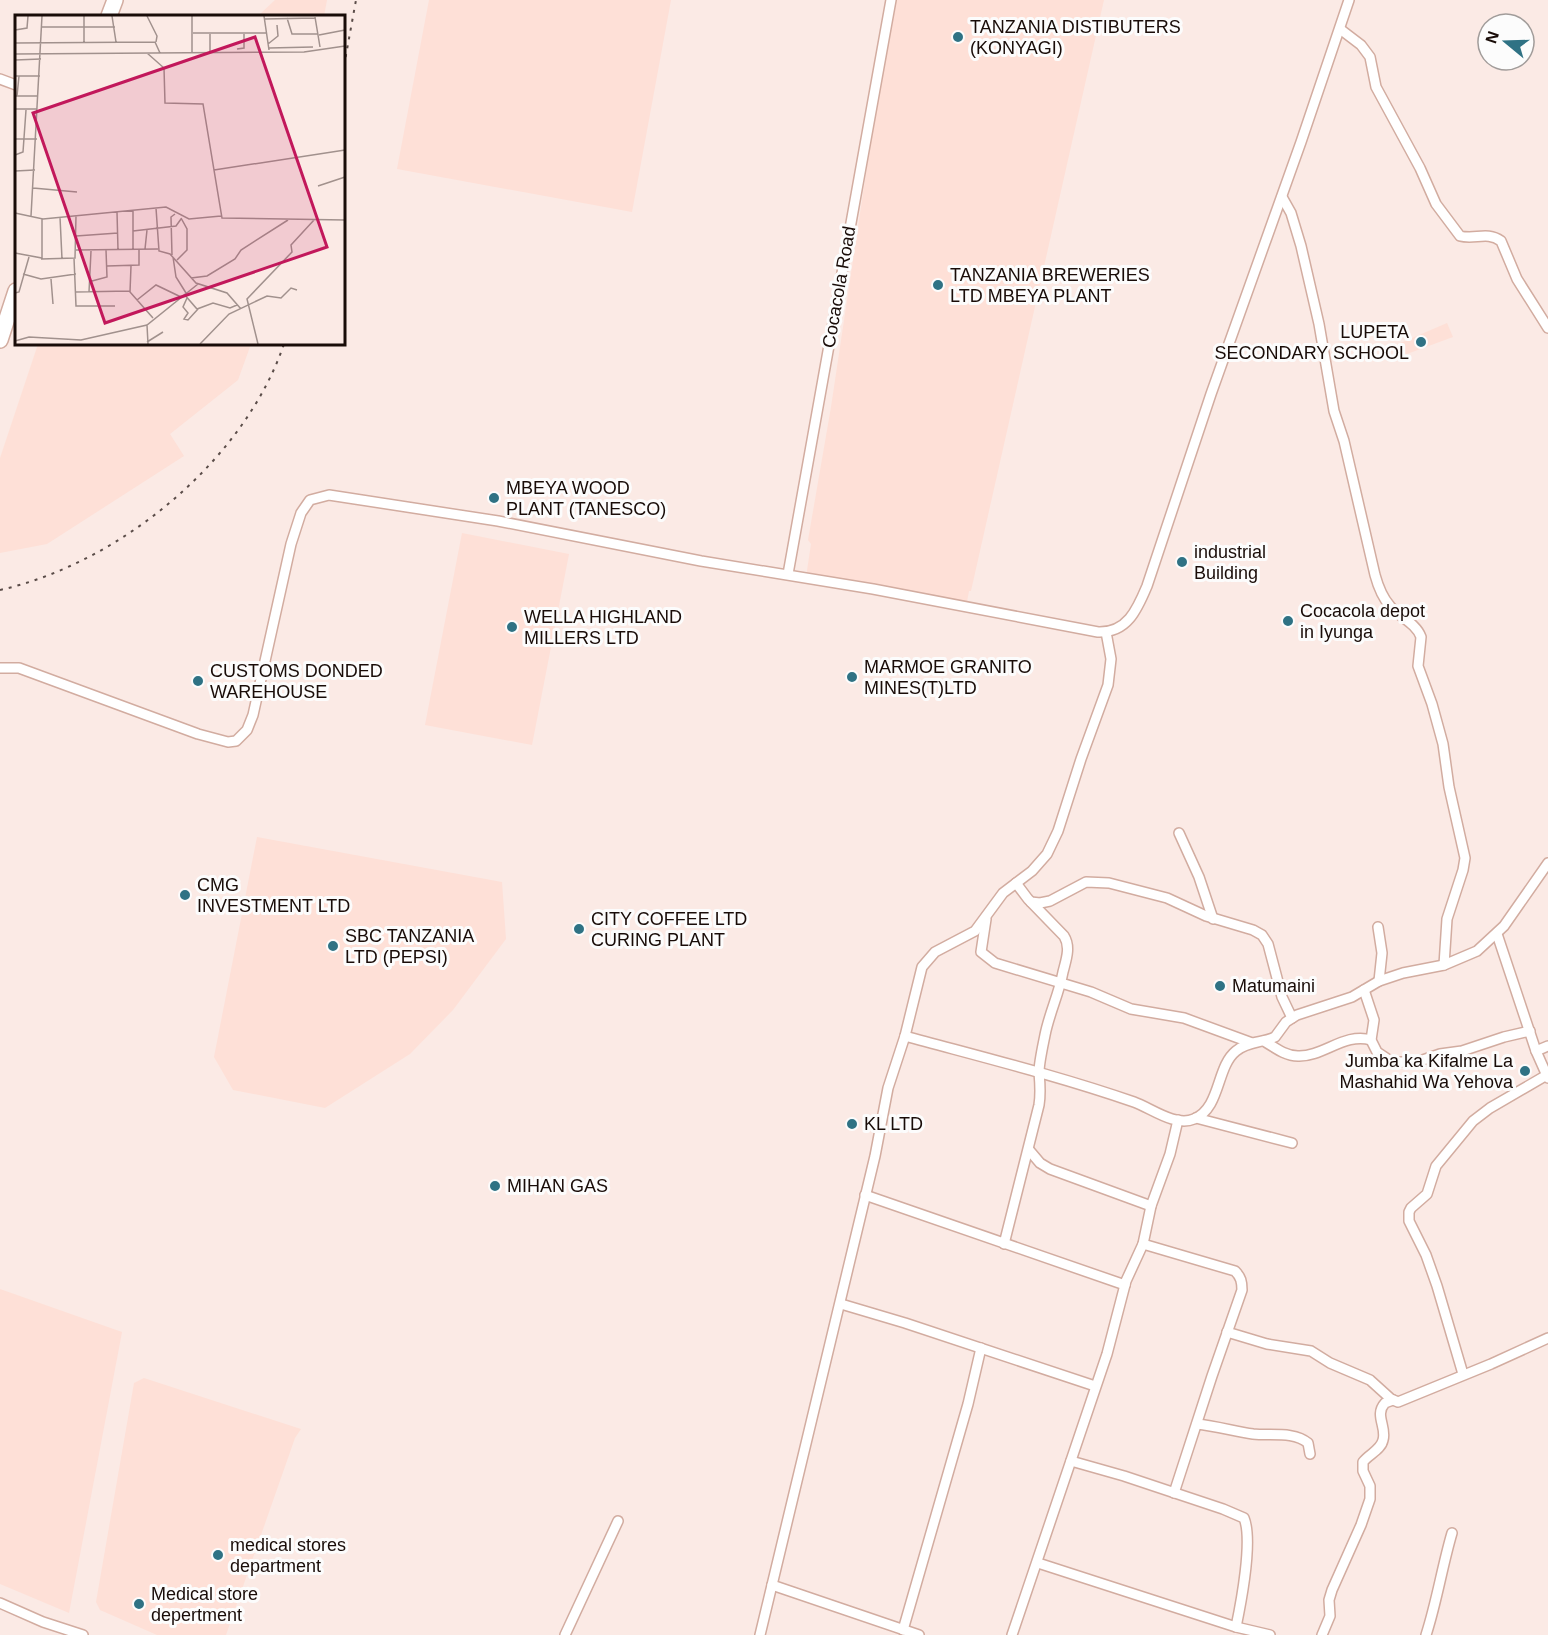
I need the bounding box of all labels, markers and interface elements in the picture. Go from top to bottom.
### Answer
north arrow [1476,12,1536,72]
inset map [15,15,345,345]
place label: TANZANIA DISTIBUTERS (KONYAGI) [970,17,1181,58]
text: N [1482,29,1502,46]
marker: TANZANIA DISTIBUTERS (KONYAGI) [951,30,965,44]
street label: Cocacola Road [818,225,860,349]
place label: TANZANIA BREWERIES LTD MBEYA PLANT [950,265,1150,306]
marker: TANZANIA BREWERIES LTD MBEYA PLANT [931,278,945,292]
place label: LUPETA SECONDARY SCHOOL [1215,322,1409,363]
marker: LUPETA SECONDARY SCHOOL [1414,335,1428,349]
place label: MBEYA WOOD PLANT (TANESCO) [506,478,666,519]
marker: MBEYA WOOD PLANT (TANESCO) [487,491,501,505]
place label: industrial Building [1194,542,1266,583]
marker: industrial Building [1175,555,1189,569]
place label: Cocacola depot in Iyunga [1300,601,1425,642]
place label: WELLA HIGHLAND MILLERS LTD [524,607,682,648]
marker: Cocacola depot in Iyunga [1281,614,1295,628]
marker: WELLA HIGHLAND MILLERS LTD [505,620,519,634]
place label: MARMOE GRANITO MINES(T)LTD [864,657,1032,698]
place label: CUSTOMS DONDED WAREHOUSE [210,661,383,702]
marker: MARMOE GRANITO MINES(T)LTD [845,670,859,684]
marker: CUSTOMS DONDED WAREHOUSE [191,674,205,688]
place label: CMG INVESTMENT LTD [197,875,350,916]
marker: CMG INVESTMENT LTD [178,888,192,902]
place label: CITY COFFEE LTD CURING PLANT [591,909,747,950]
marker: CITY COFFEE LTD CURING PLANT [572,922,586,936]
place label: SBC TANZANIA LTD (PEPSI) [345,926,474,967]
marker: SBC TANZANIA LTD (PEPSI) [326,939,340,953]
place label: Matumaini [1232,976,1315,996]
marker: Matumaini [1213,979,1227,993]
place label: Jumba ka Kifalme La Mashahid Wa Yehova [1340,1051,1514,1092]
marker: Jumba ka Kifalme La Mashahid Wa Yehova [1518,1064,1532,1078]
place label: KL LTD [864,1114,923,1134]
marker: KL LTD [845,1117,859,1131]
place label: MIHAN GAS [507,1176,608,1196]
marker: MIHAN GAS [488,1179,502,1193]
place label: medical stores department [230,1535,346,1576]
marker: medical stores department [211,1548,225,1562]
place label: Medical store depertment [151,1584,258,1625]
marker: Medical store depertment [132,1597,146,1611]

